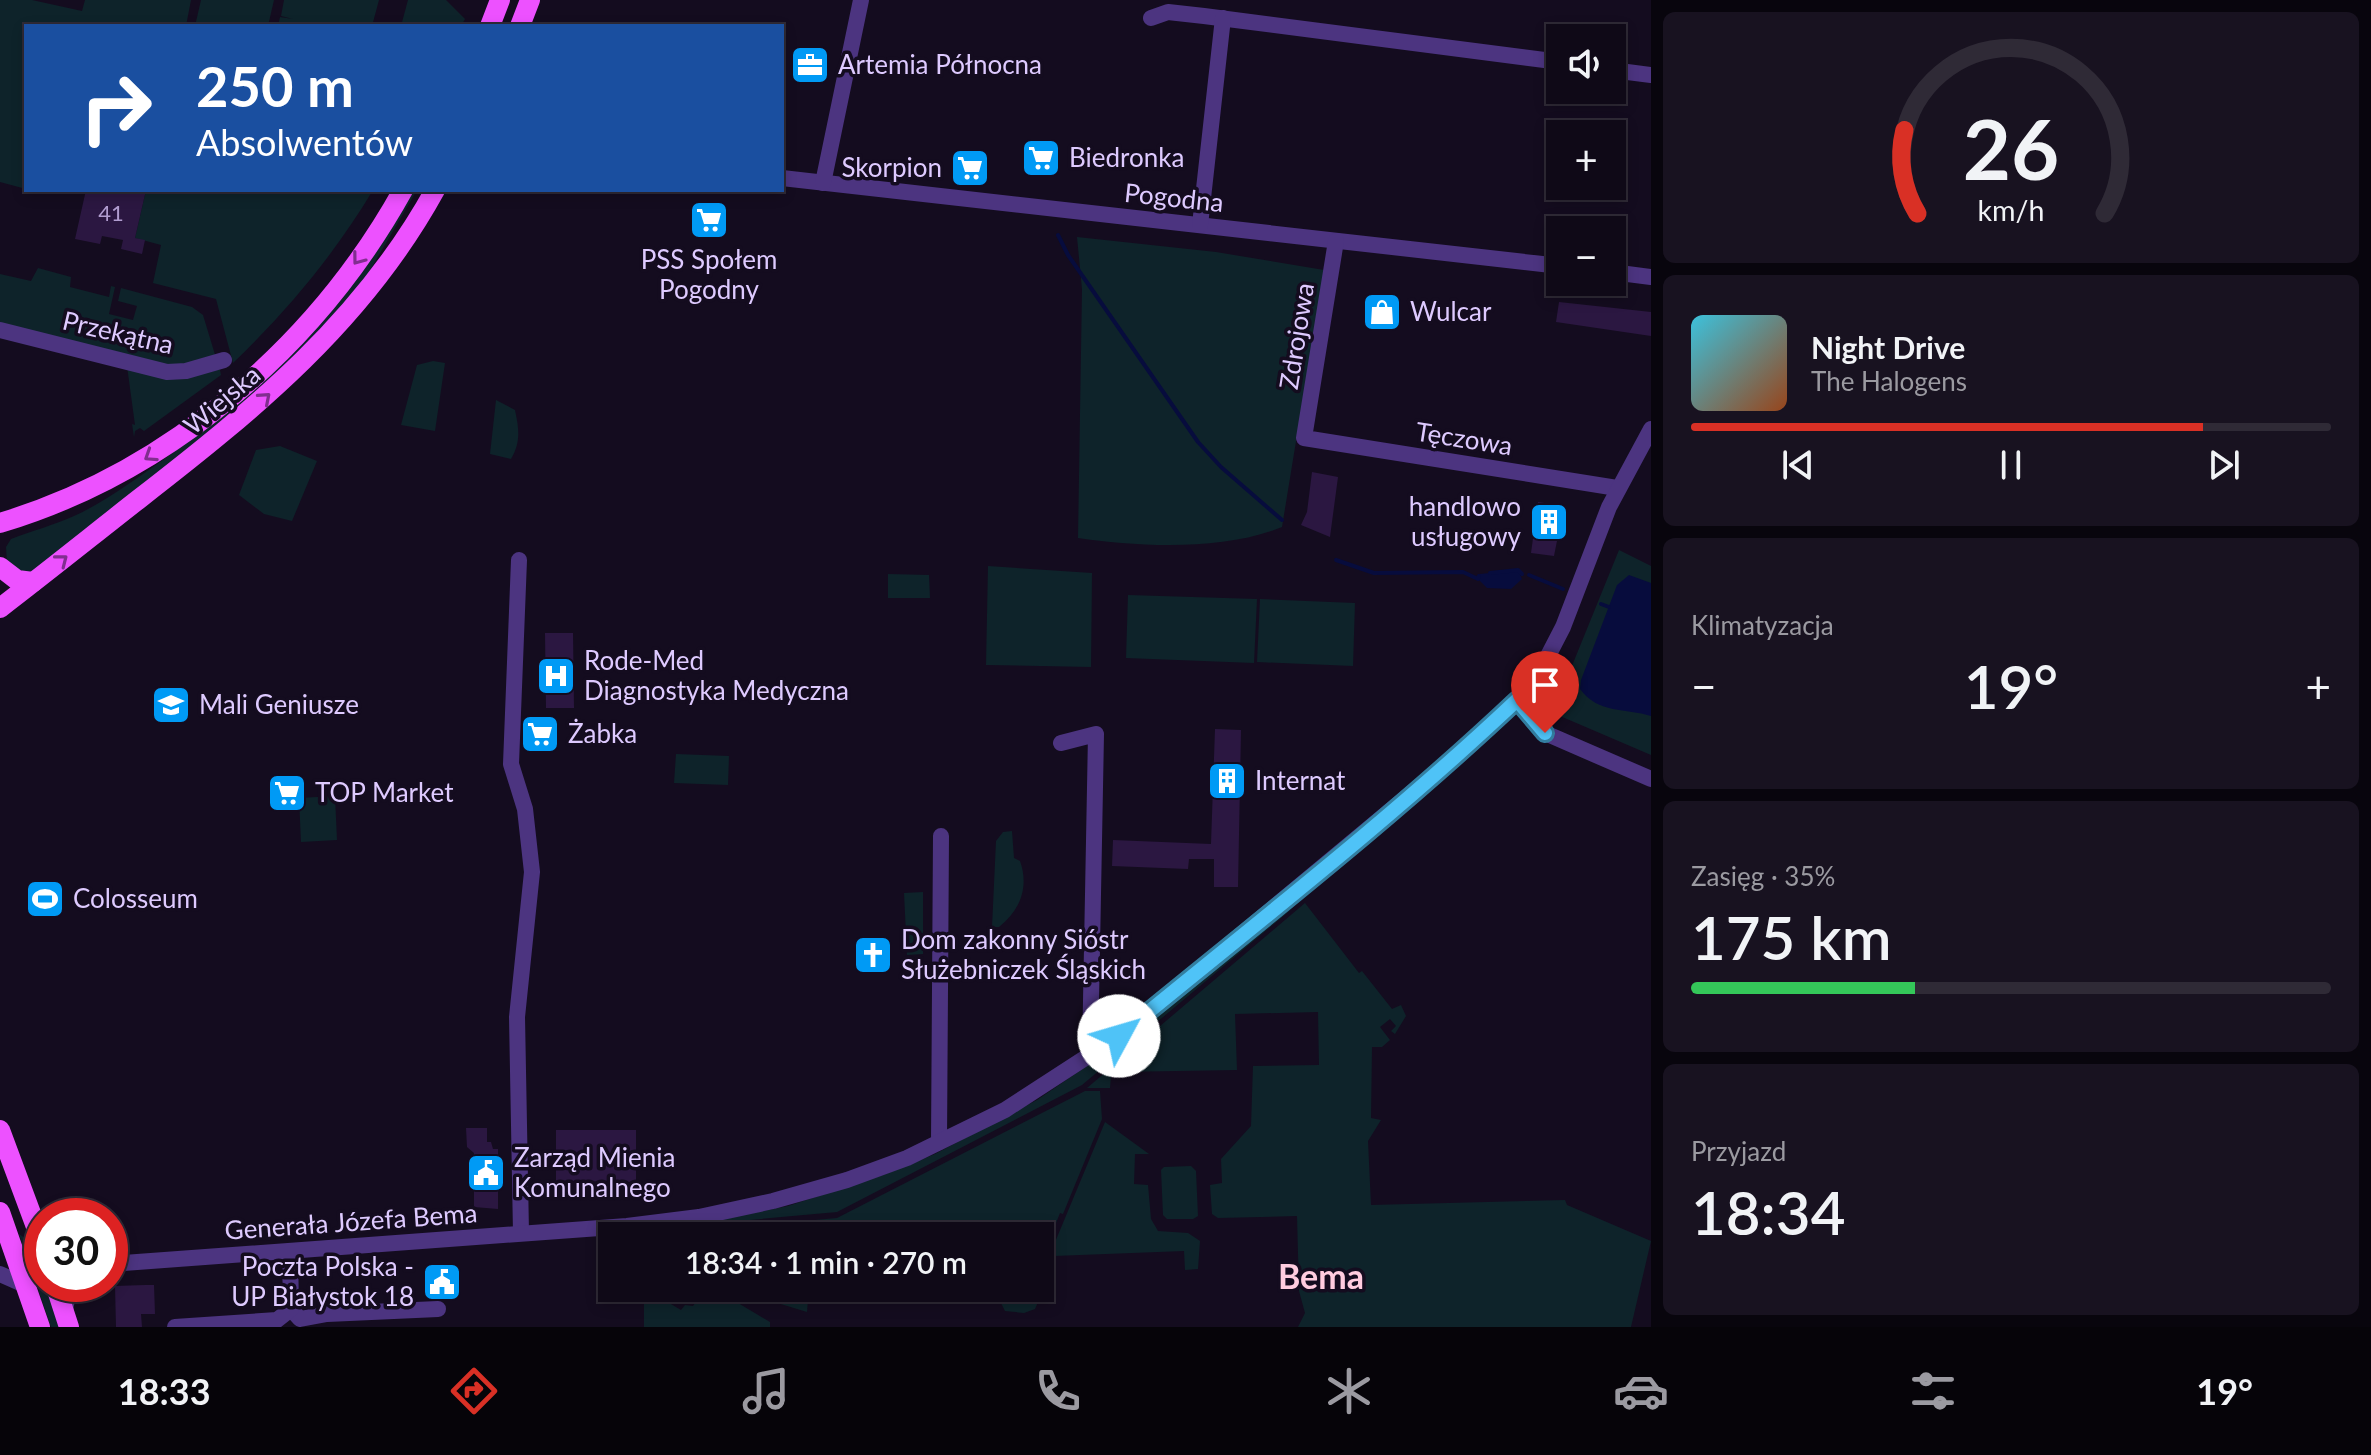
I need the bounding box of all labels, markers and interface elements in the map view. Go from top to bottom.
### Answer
map controls [1546,24,1626,296]
button: sound [1546,24,1626,104]
office icon: Artemia Północna [789,44,831,86]
place label: Artemia Północna [838,48,1042,80]
text: 250 m [196,52,354,119]
icon: right [64,56,168,160]
text: 26 [1963,97,2059,197]
text: Absolwentów [196,120,413,164]
button: + [1546,120,1626,200]
supermarket icon: Biedronka [1020,137,1062,179]
place label: Biedronka [1069,141,1184,173]
supermarket icon: Skorpion [949,147,991,189]
place label: Skorpion [841,151,942,183]
street label: Pogodna [1123,176,1225,218]
text: km/h [1978,193,2044,227]
house number: 41 [98,199,124,226]
supermarket icon: PSS Społem Pogodny [688,199,730,241]
button: − [1546,216,1626,296]
place label: PSS Społem Pogodny [641,243,777,305]
one-way arrow [353,250,368,265]
street label: Zdrojowa [1272,280,1320,391]
shop icon: Wulcar [1361,291,1403,333]
place label: Wulcar [1410,295,1492,327]
street label: Przekątna [60,304,177,360]
text: Night Drive [1811,329,1965,365]
street label: Wiejska [176,358,266,441]
text: The Halogens [1811,365,1967,397]
one-way arrow [256,393,271,408]
street label: Tęczowa [1413,415,1515,461]
icon: previous [1776,443,1820,487]
icon: pause [1989,443,2033,487]
icon: next [2202,443,2246,487]
one-way arrow [144,446,159,461]
place label: handlowo usługowy [1409,490,1522,552]
building icon: handlowo usługowy [1528,501,1570,543]
one-way arrow [53,555,67,570]
text: Klimatyzacja [1691,609,1834,641]
place label: Rode-Med Diagnostyka Medyczna [584,644,849,706]
text: 19° [1964,650,2058,722]
pin [1511,651,1579,733]
hospital icon: Rode-Med Diagnostyka Medyczna [535,655,577,697]
text: − [1691,660,1717,712]
text: + [2305,660,2331,712]
icon: arrive [1523,663,1567,707]
school or university icon: Mali Geniusze [150,684,192,726]
place label: Mali Geniusze [199,688,359,720]
supermarket icon: Żabka [519,713,561,755]
place label: Żabka [568,717,637,749]
building icon: Internat [1206,760,1248,802]
place label: Internat [1255,764,1346,796]
supermarket icon: TOP Market [266,772,308,814]
place label: TOP Market [315,776,454,808]
text: Zasięg · 35% [1691,860,1835,892]
sports icon: Colosseum [24,878,66,920]
place label: Colosseum [73,882,198,914]
text: 175 km [1691,901,1892,973]
place label: Dom zakonny Sióstr Służebniczek Śląskich [901,923,1146,985]
church icon: Dom zakonny Sióstr Służebniczek Śląskich [852,934,894,976]
position arrow [1077,994,1161,1078]
text: Przyjazd [1691,1135,1786,1167]
place label: Zarząd Mienia Komunalnego [514,1141,675,1203]
public building icon: Zarząd Mienia Komunalnego [465,1152,507,1194]
text: 18:34 [1691,1176,1845,1248]
street label: Generała Józefa Bema [224,1196,478,1246]
speed limit sign: 30 [24,1198,128,1302]
text: 18:34 · 1 min · 270 m [685,1244,967,1280]
place label: Poczta Polska - UP Białystok 18 [231,1250,414,1312]
district label: Bema [1278,1255,1364,1296]
public building icon: Poczta Polska - UP Białystok 18 [421,1261,463,1303]
icon: directions [446,1363,502,1419]
icon: music [738,1363,794,1419]
icon: phone [1030,1363,1086,1419]
icon: climate [1321,1363,1377,1419]
icon: car [1613,1363,1669,1419]
icon: filters [1905,1363,1961,1419]
text: 18:33 [118,1369,211,1413]
text: 19° [2196,1369,2253,1413]

